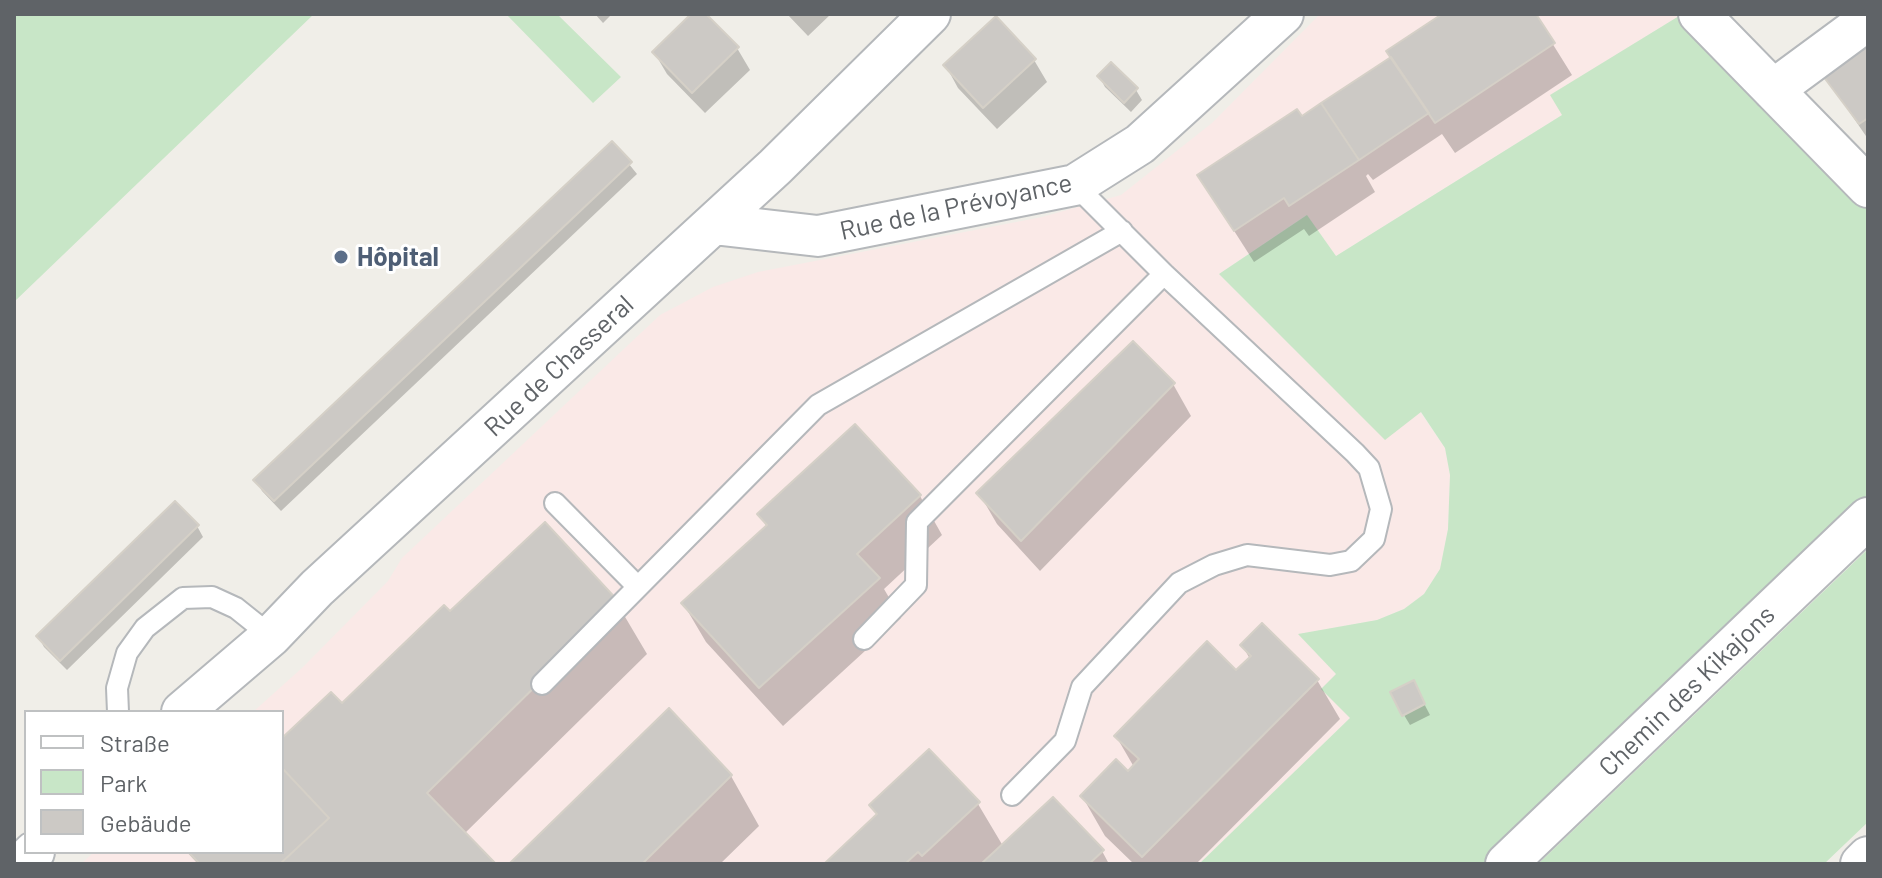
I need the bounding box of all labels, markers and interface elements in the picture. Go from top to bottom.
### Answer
street label: Rue de la Prévoyance [837,167,1075,247]
place label: Hôpital [357,241,439,273]
marker: Hôpital [332,248,350,266]
street label: Rue de Chasseral [478,289,640,443]
street label: Chemin des Kikajons [1593,599,1781,783]
legend [24,710,284,854]
text: Straße [100,728,170,757]
text: Park [100,768,147,797]
text: Gebäude [100,808,192,837]

